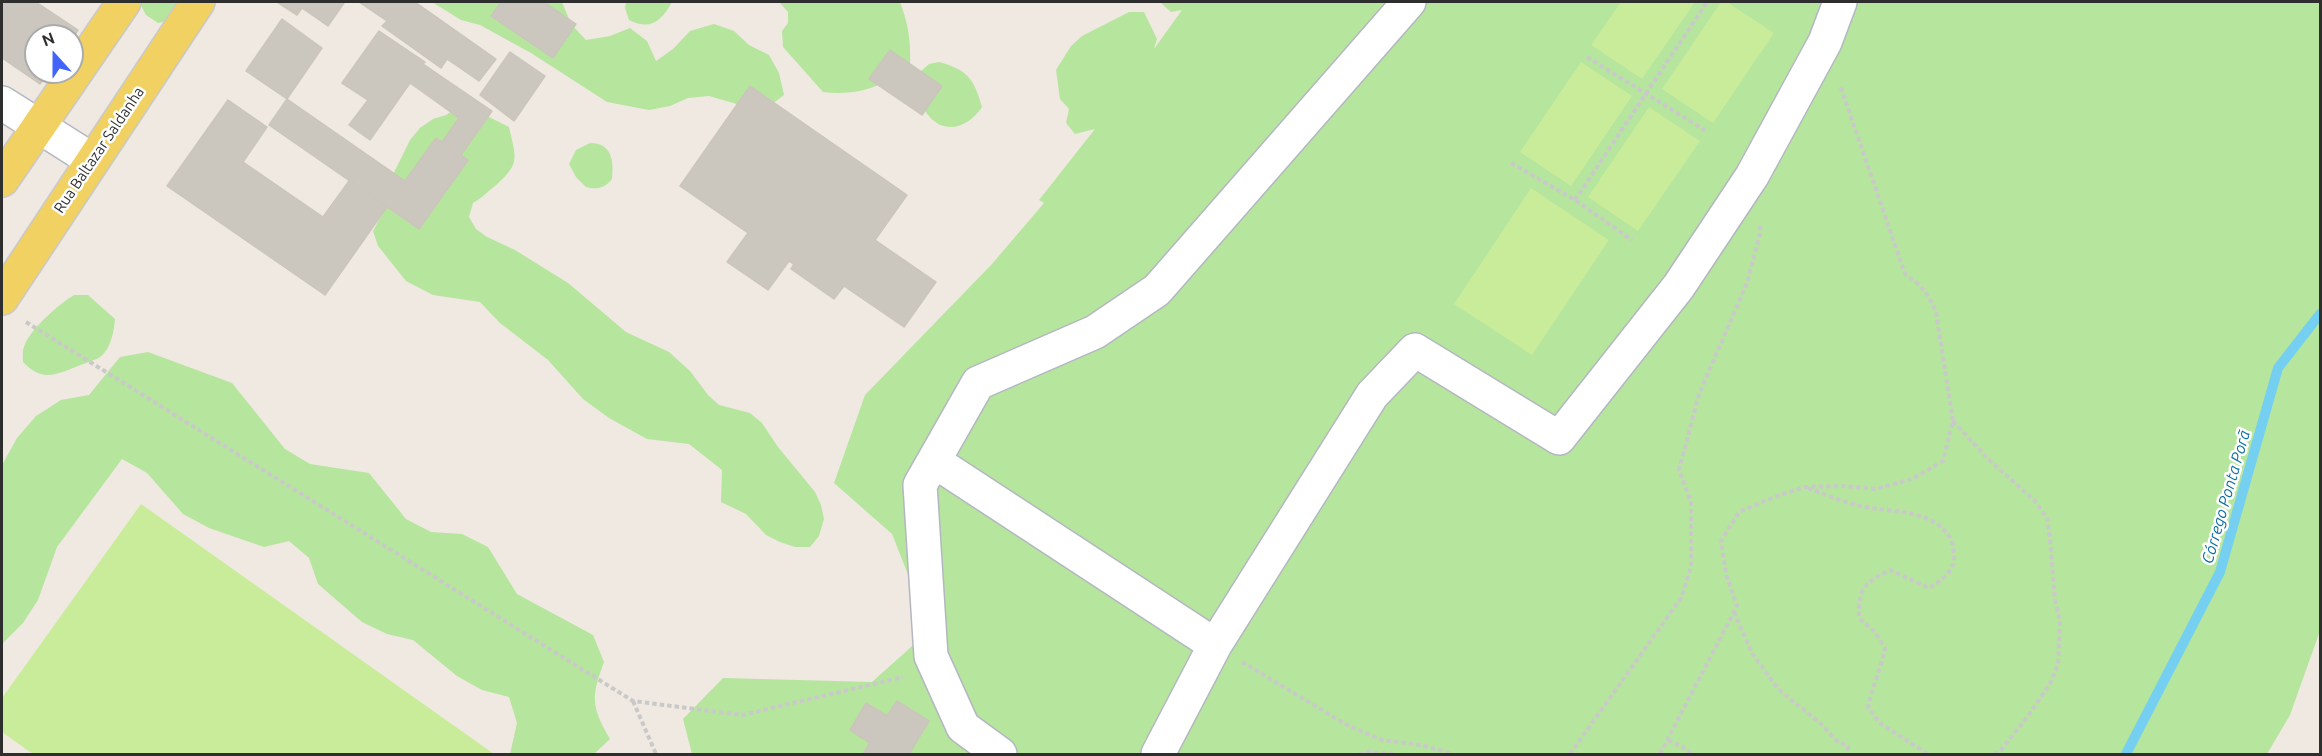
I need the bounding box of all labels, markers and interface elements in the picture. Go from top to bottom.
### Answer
north arrow [24,24,84,84]
text: N [39,29,57,50]
street label: Rua Baltazar Saldanha [50,83,148,217]
water label: Córrego Ponta Porã [2198,428,2254,566]

